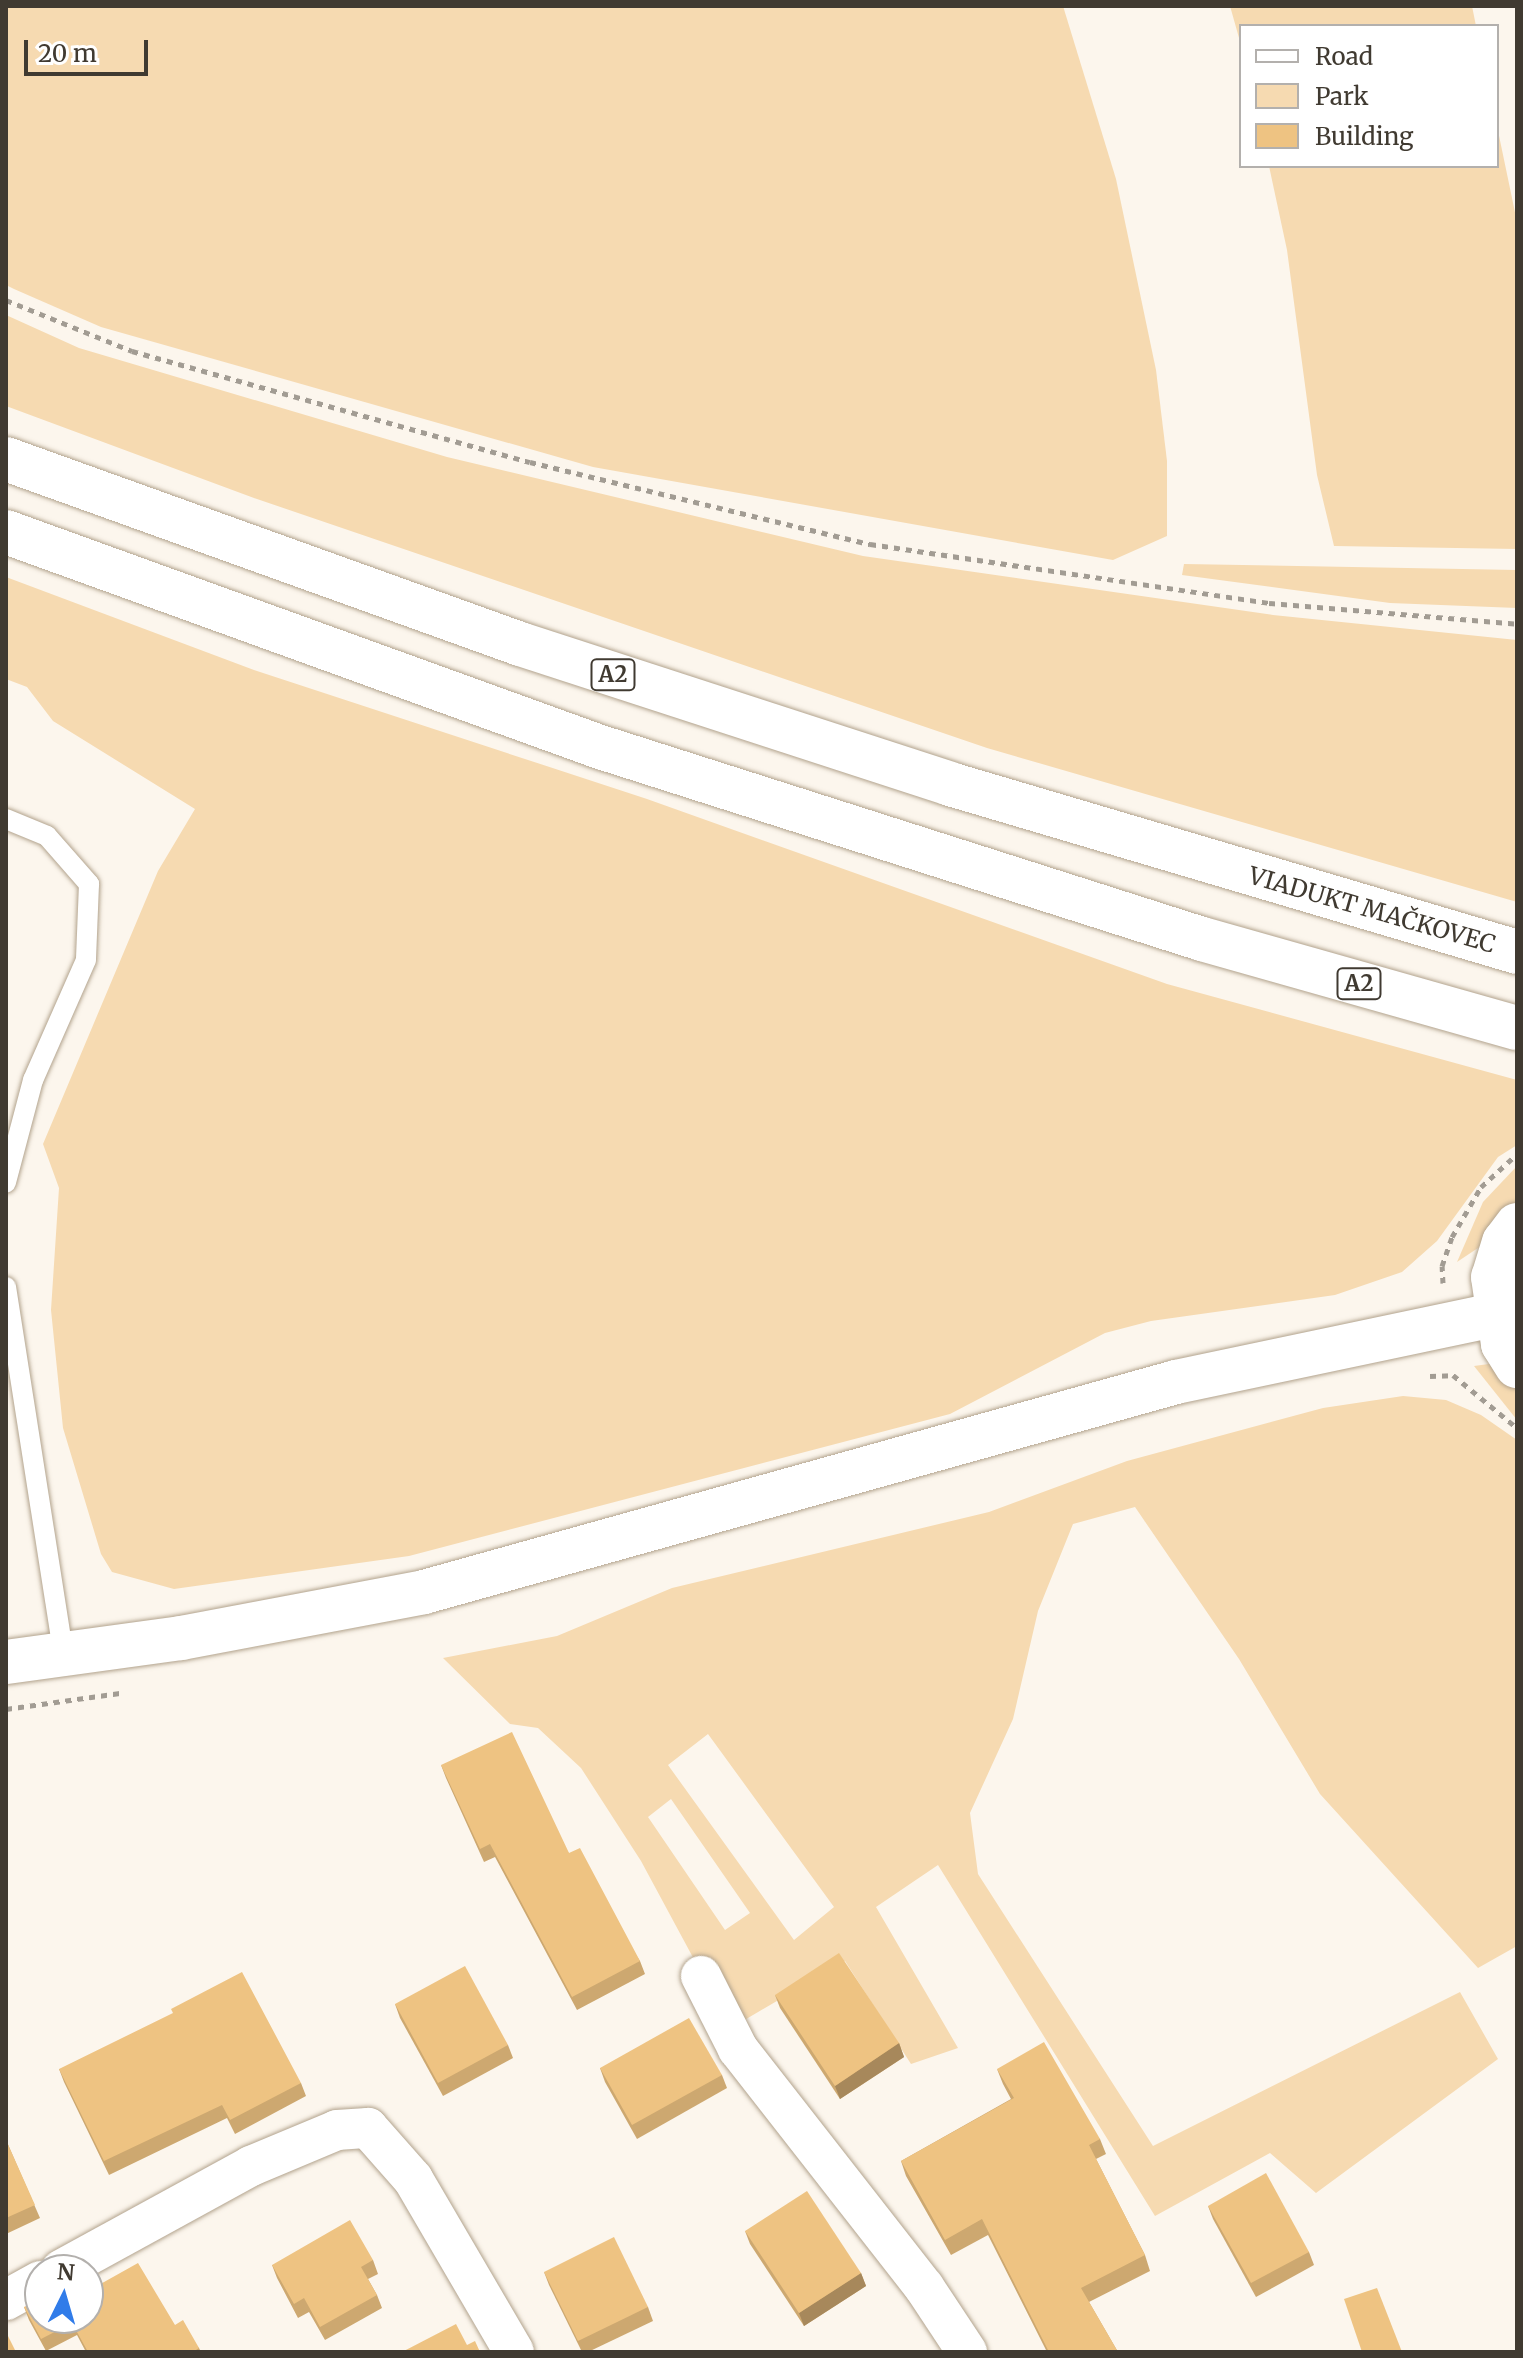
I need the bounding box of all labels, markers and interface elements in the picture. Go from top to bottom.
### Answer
scale bar [28,24,152,74]
legend [1239,24,1499,168]
text: 20 m [38,38,97,69]
text: Road [1315,41,1373,72]
text: Park [1315,81,1368,112]
text: Building [1315,121,1414,152]
road number: A2 [589,657,637,693]
street label: VIADUKT MAČKOVEC [1245,861,1499,959]
road number: A2 [1335,966,1383,1002]
north arrow [24,2254,104,2334]
text: N [56,2257,76,2287]

